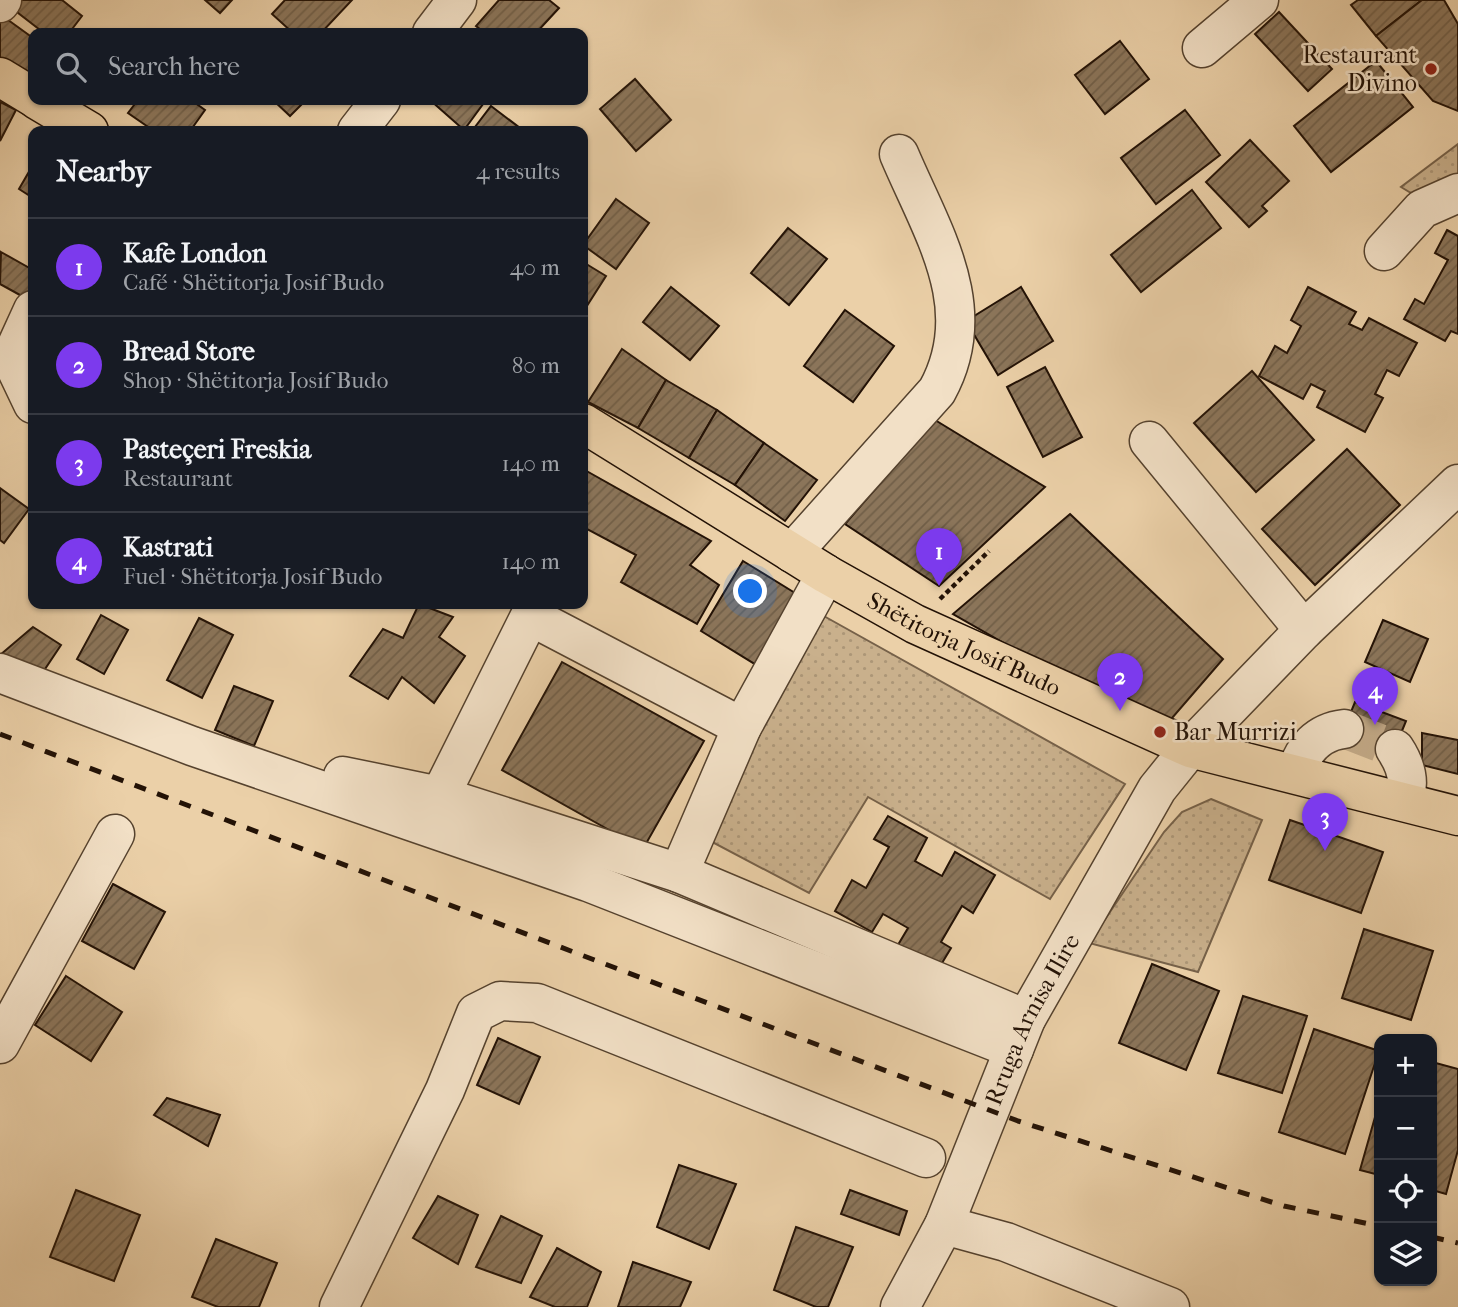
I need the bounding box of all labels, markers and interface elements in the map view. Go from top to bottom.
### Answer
search box [28,28,588,105]
place label: Restaurant Divino [1302,41,1417,97]
icon: search [52,48,90,86]
text: Search here [108,51,240,82]
marker: Restaurant Divino [1423,61,1439,77]
text: Nearby [56,154,151,189]
text: 4 results [476,158,560,185]
text: Kafe London [123,238,267,269]
text: 1 [75,254,83,281]
text: 40 m [510,254,560,281]
text: Café · Shëtitorja Josif Budo [123,269,384,296]
text: Bread Store [123,336,255,367]
text: 2 [73,352,85,379]
text: 80 m [512,352,560,379]
text: Shop · Shëtitorja Josif Budo [123,367,388,394]
text: Pasteçeri Freskia [123,434,311,465]
text: 3 [74,450,84,477]
text: 140 m [501,450,560,477]
text: Restaurant [123,465,233,492]
pin: 1 [916,528,962,586]
text: Kastrati [123,532,213,563]
text: 4 [72,548,86,575]
text: 140 m [501,548,560,575]
text: Fuel · Shëtitorja Josif Budo [123,563,382,590]
your location [733,574,767,608]
street label: Shëtitorja Josif Budo [862,586,1065,702]
pin: 2 [1097,653,1143,711]
pin: 4 [1352,667,1398,725]
place label: Bar Murrizi [1174,718,1297,746]
marker: Bar Murrizi [1152,724,1168,740]
pin: 3 [1302,793,1348,851]
street label: Rruga Arnisa Ilire [979,929,1086,1109]
map controls [1374,1034,1437,1286]
button: + [1374,1034,1437,1097]
button: − [1374,1097,1437,1160]
button: locate [1374,1160,1437,1223]
button: layers [1374,1223,1437,1286]

